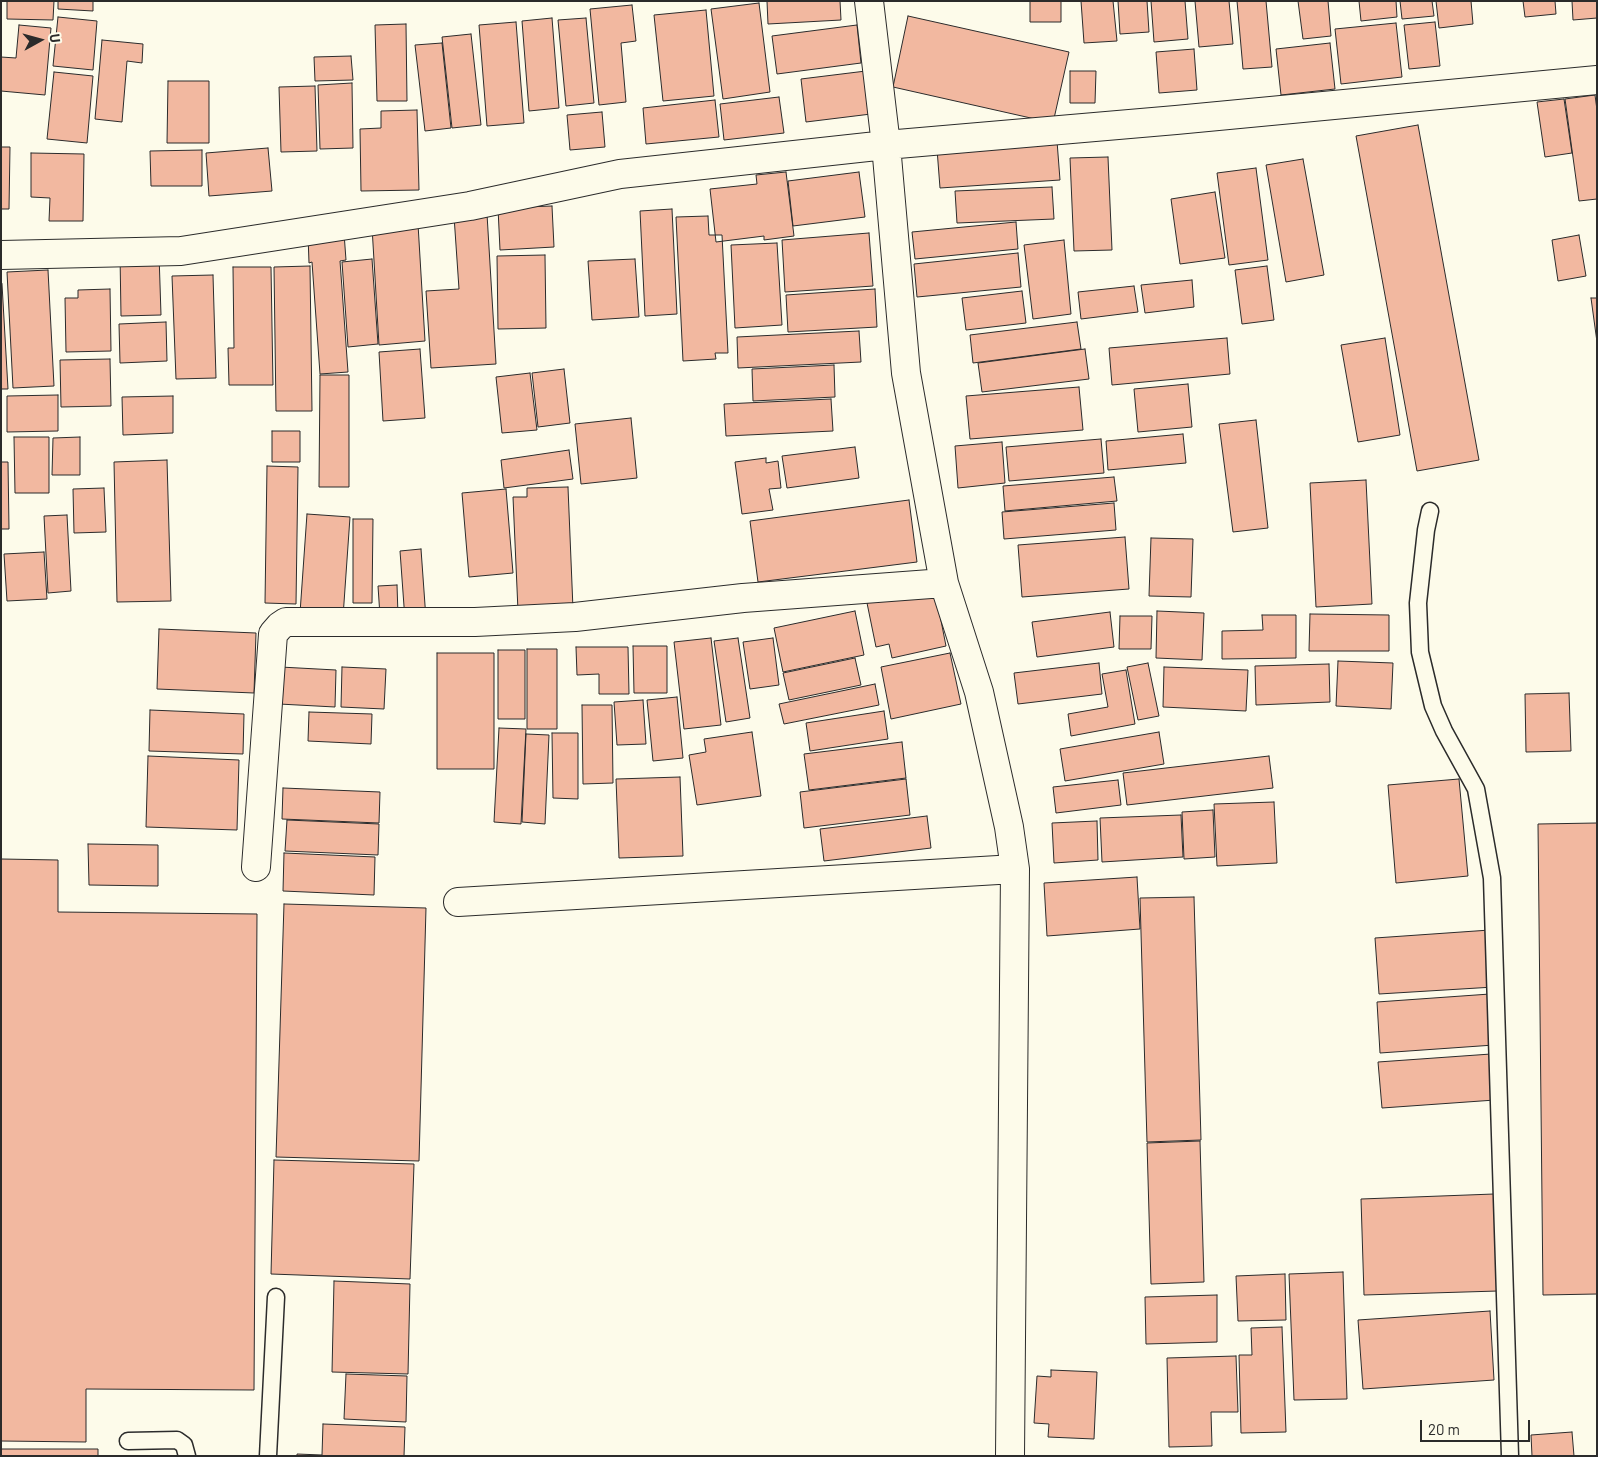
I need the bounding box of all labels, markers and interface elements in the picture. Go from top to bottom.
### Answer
north arrow [15,15,65,65]
text: U [46,33,64,44]
scale bar [1423,1410,1533,1442]
text: 20 m [1428,1420,1460,1438]

